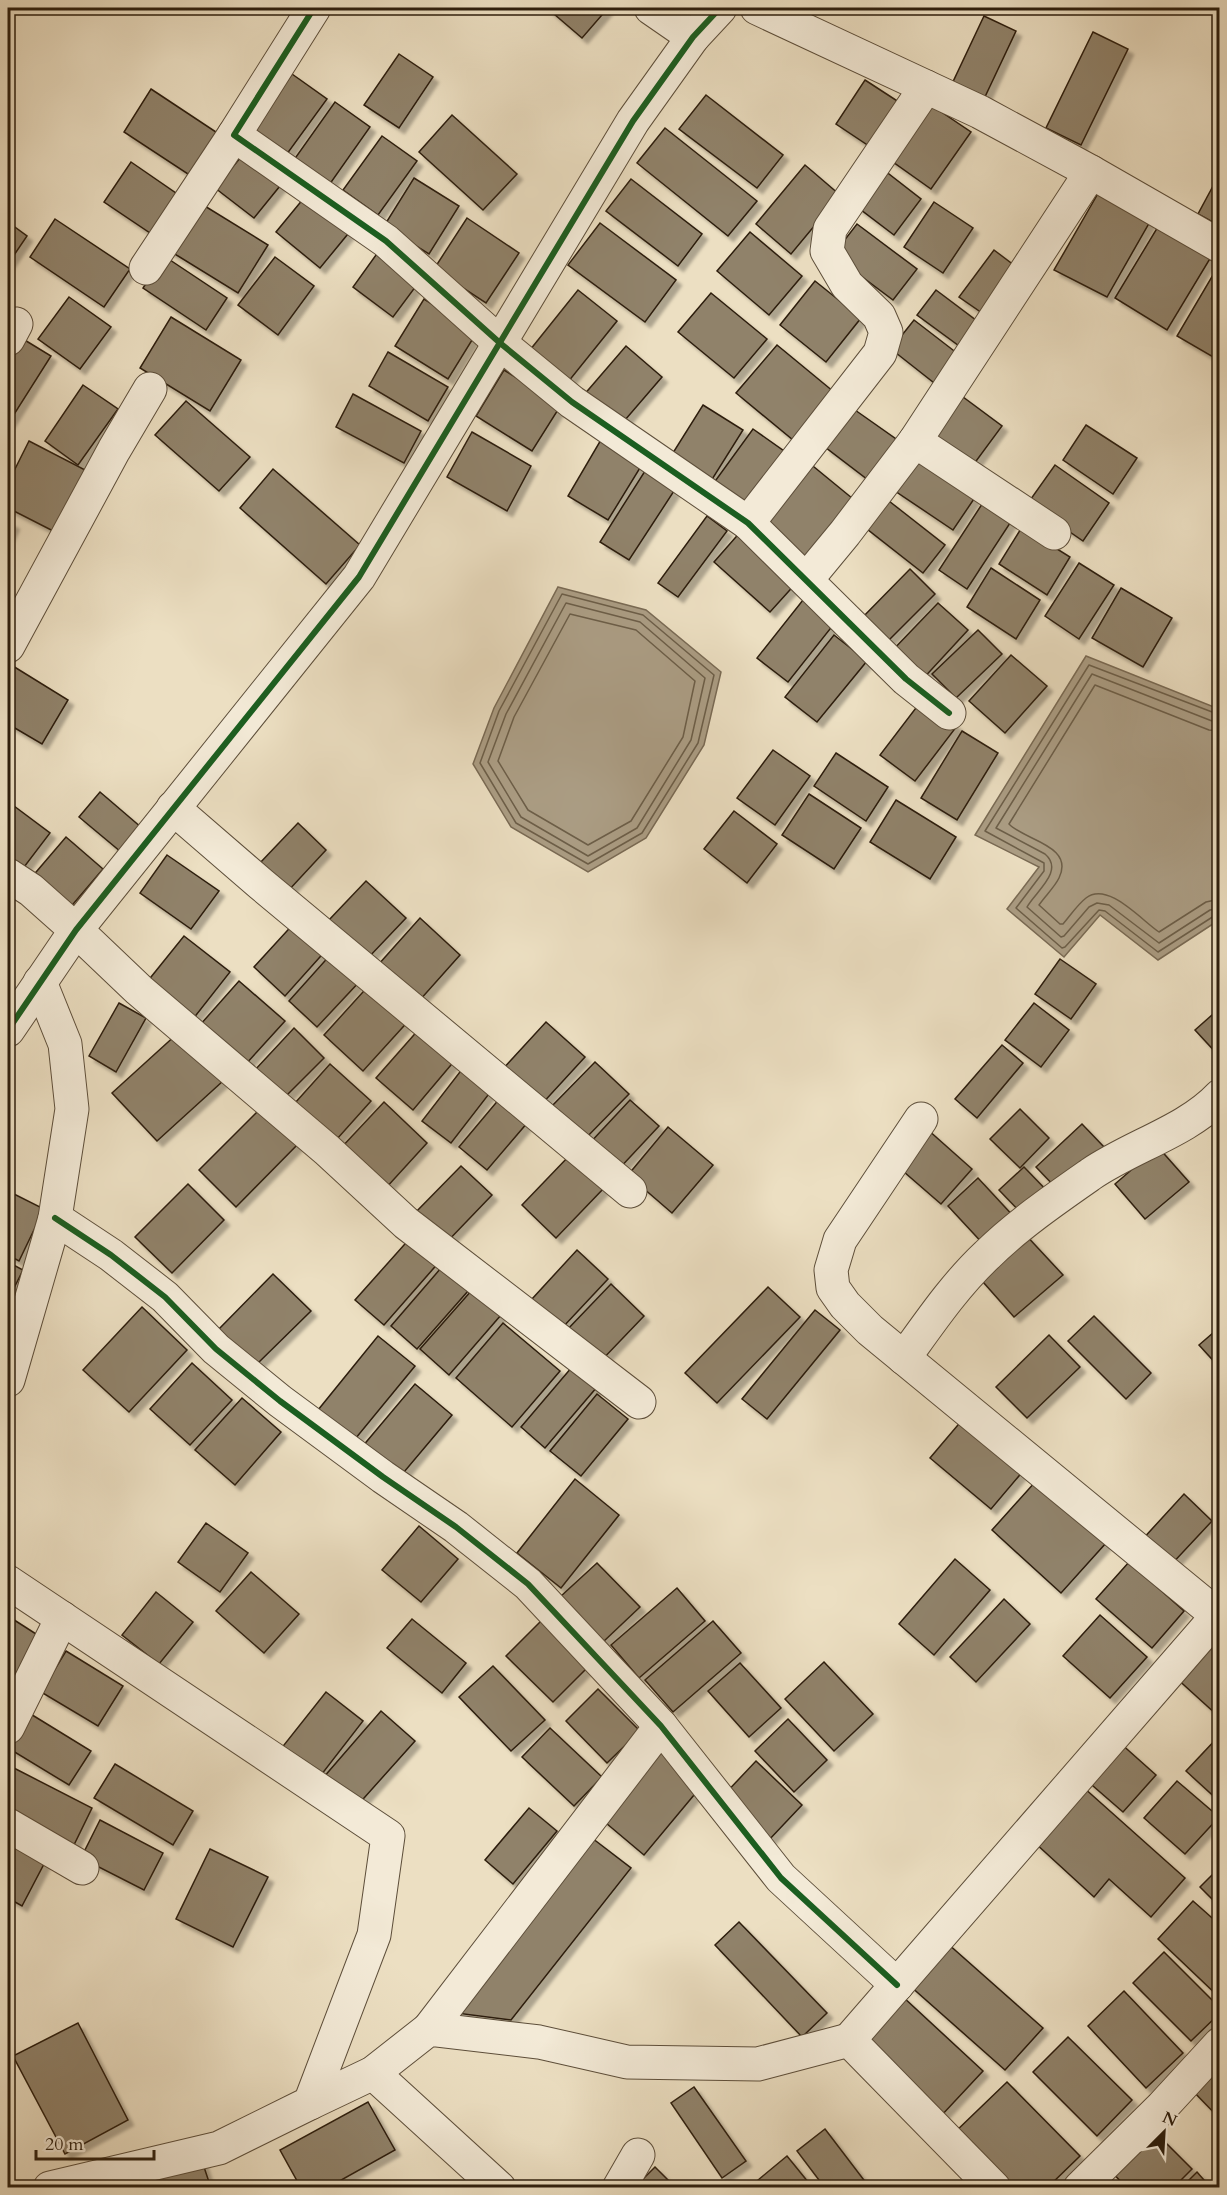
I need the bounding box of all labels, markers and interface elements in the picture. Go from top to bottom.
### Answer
north arrow [1134,2102,1194,2162]
text: N [1159,2106,1181,2132]
scale bar [36,2123,154,2161]
text: 20 m [45,2132,84,2157]

